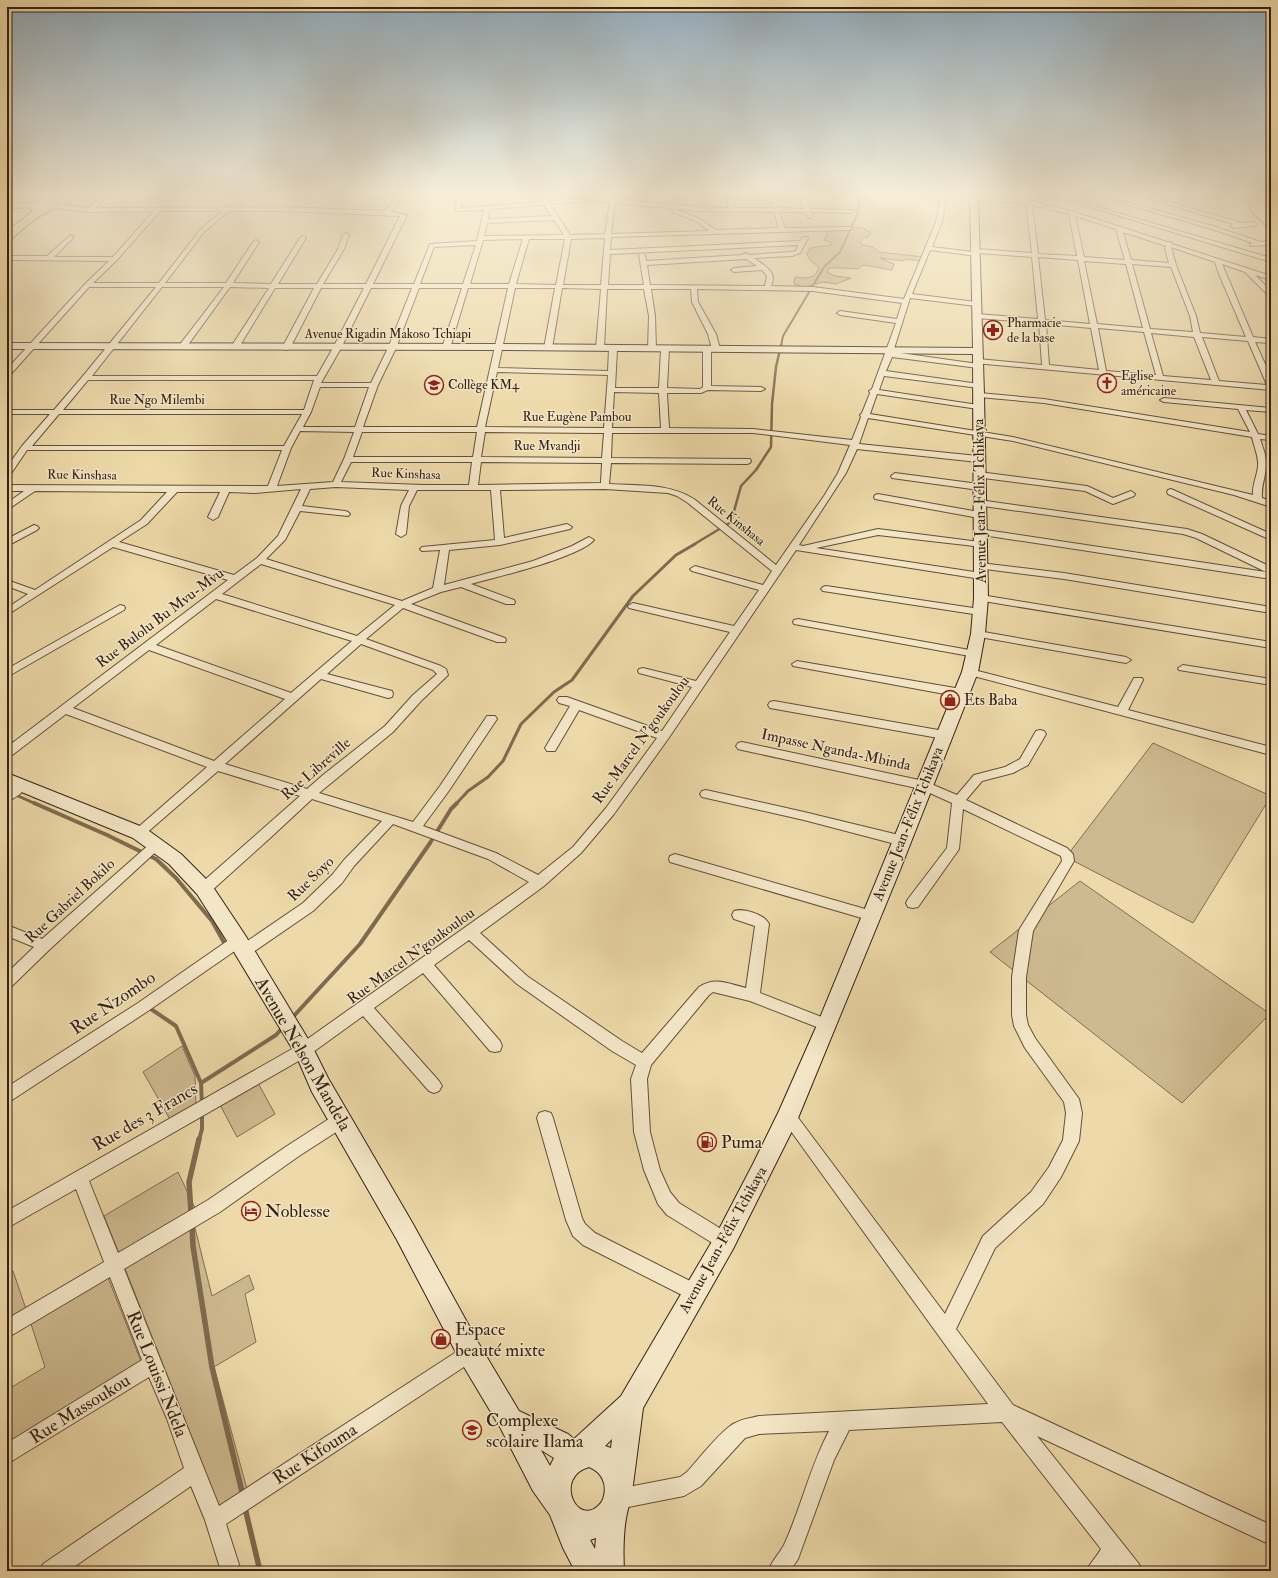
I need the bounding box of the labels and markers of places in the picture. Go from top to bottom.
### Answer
place label: Pharmacie de la base [1007,315,1062,346]
pharmacy icon: Pharmacie de la base [982,319,1004,341]
place label: Eglise américaine [1121,368,1177,399]
church icon: Eglise américaine [1096,372,1118,394]
school or university icon: Collège KM4 [423,374,445,396]
place label: Collège KM4 [448,377,520,393]
shop icon: Ets Baba [939,689,961,711]
place label: Ets Baba [964,691,1018,710]
fuel station icon: Puma [696,1131,718,1153]
place label: Puma [721,1131,763,1154]
hotel icon: Noblesse [240,1200,262,1222]
place label: Noblesse [265,1200,330,1223]
place label: Espace beauté mixte [455,1318,546,1362]
shop icon: Espace beauté mixte [430,1328,452,1350]
place label: Complexe scolaire Ilama [486,1409,584,1453]
school or university icon: Complexe scolaire Ilama [461,1419,483,1441]

